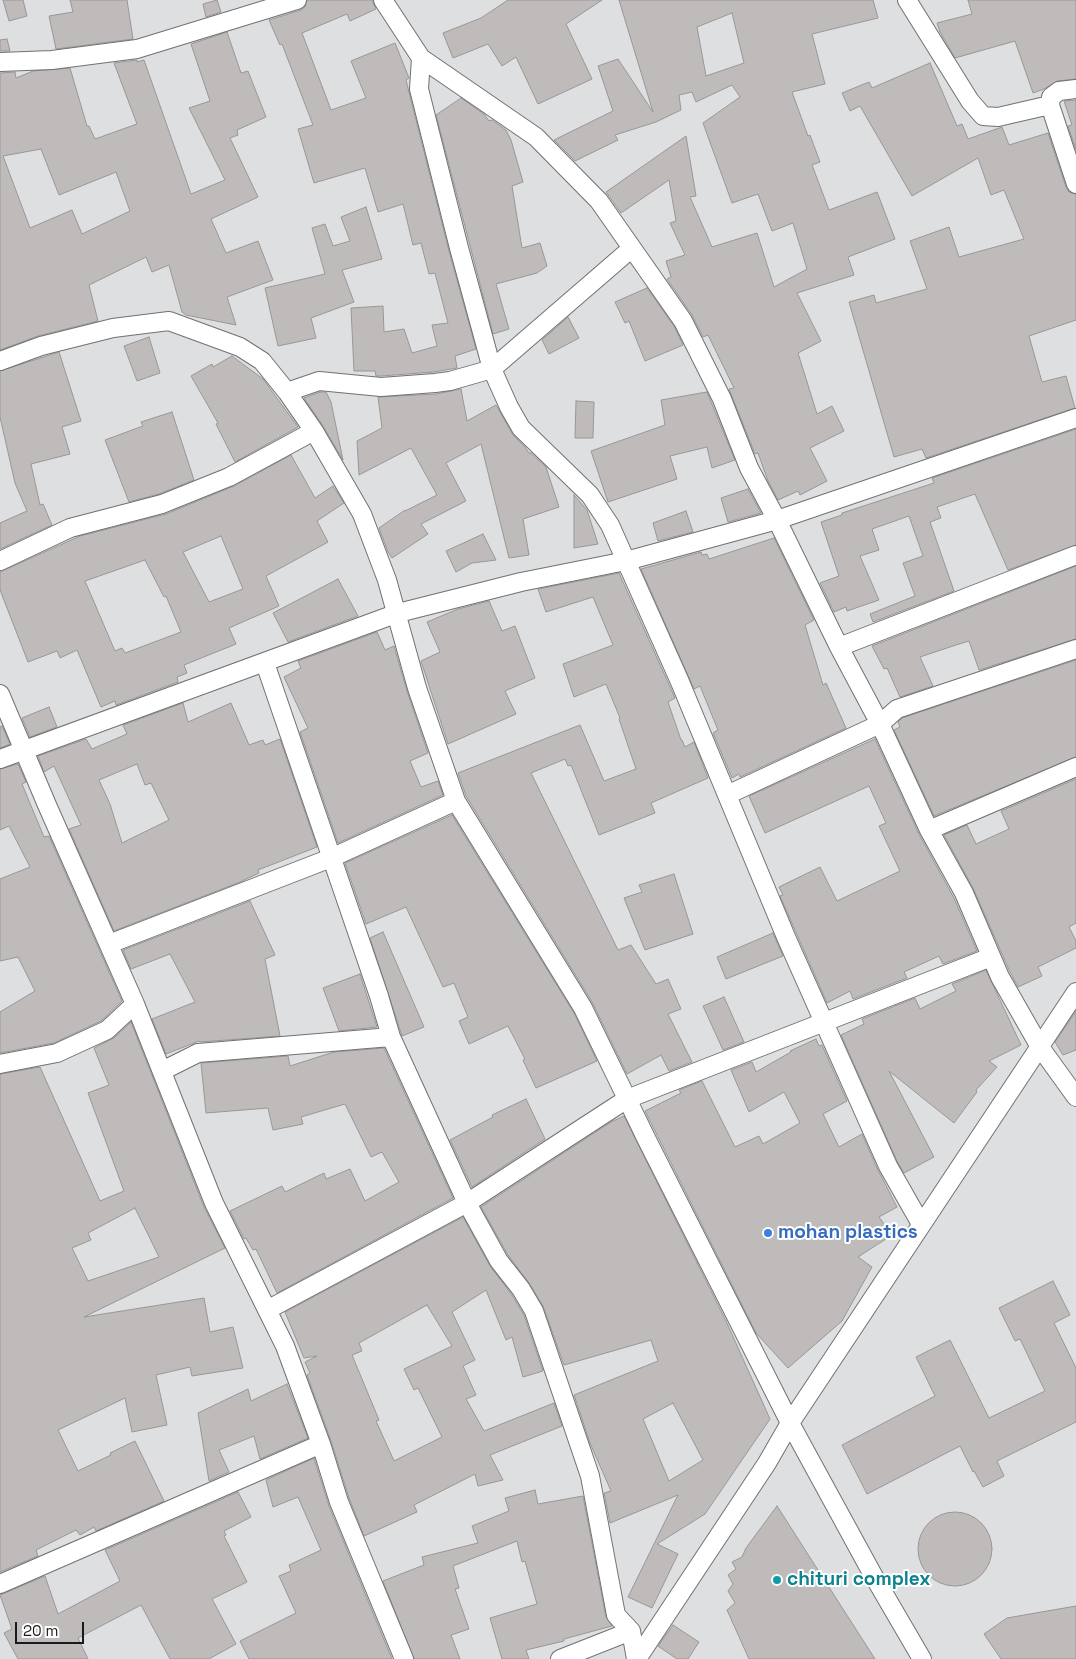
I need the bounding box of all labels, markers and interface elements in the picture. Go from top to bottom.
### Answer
place label: mohan plastics [778,1222,918,1244]
marker: mohan plastics [762,1227,774,1239]
place label: chituri complex [787,1569,930,1591]
marker: chituri complex [771,1574,783,1586]
scale bar [18,1612,86,1644]
text: 20 m [23,1621,58,1640]

